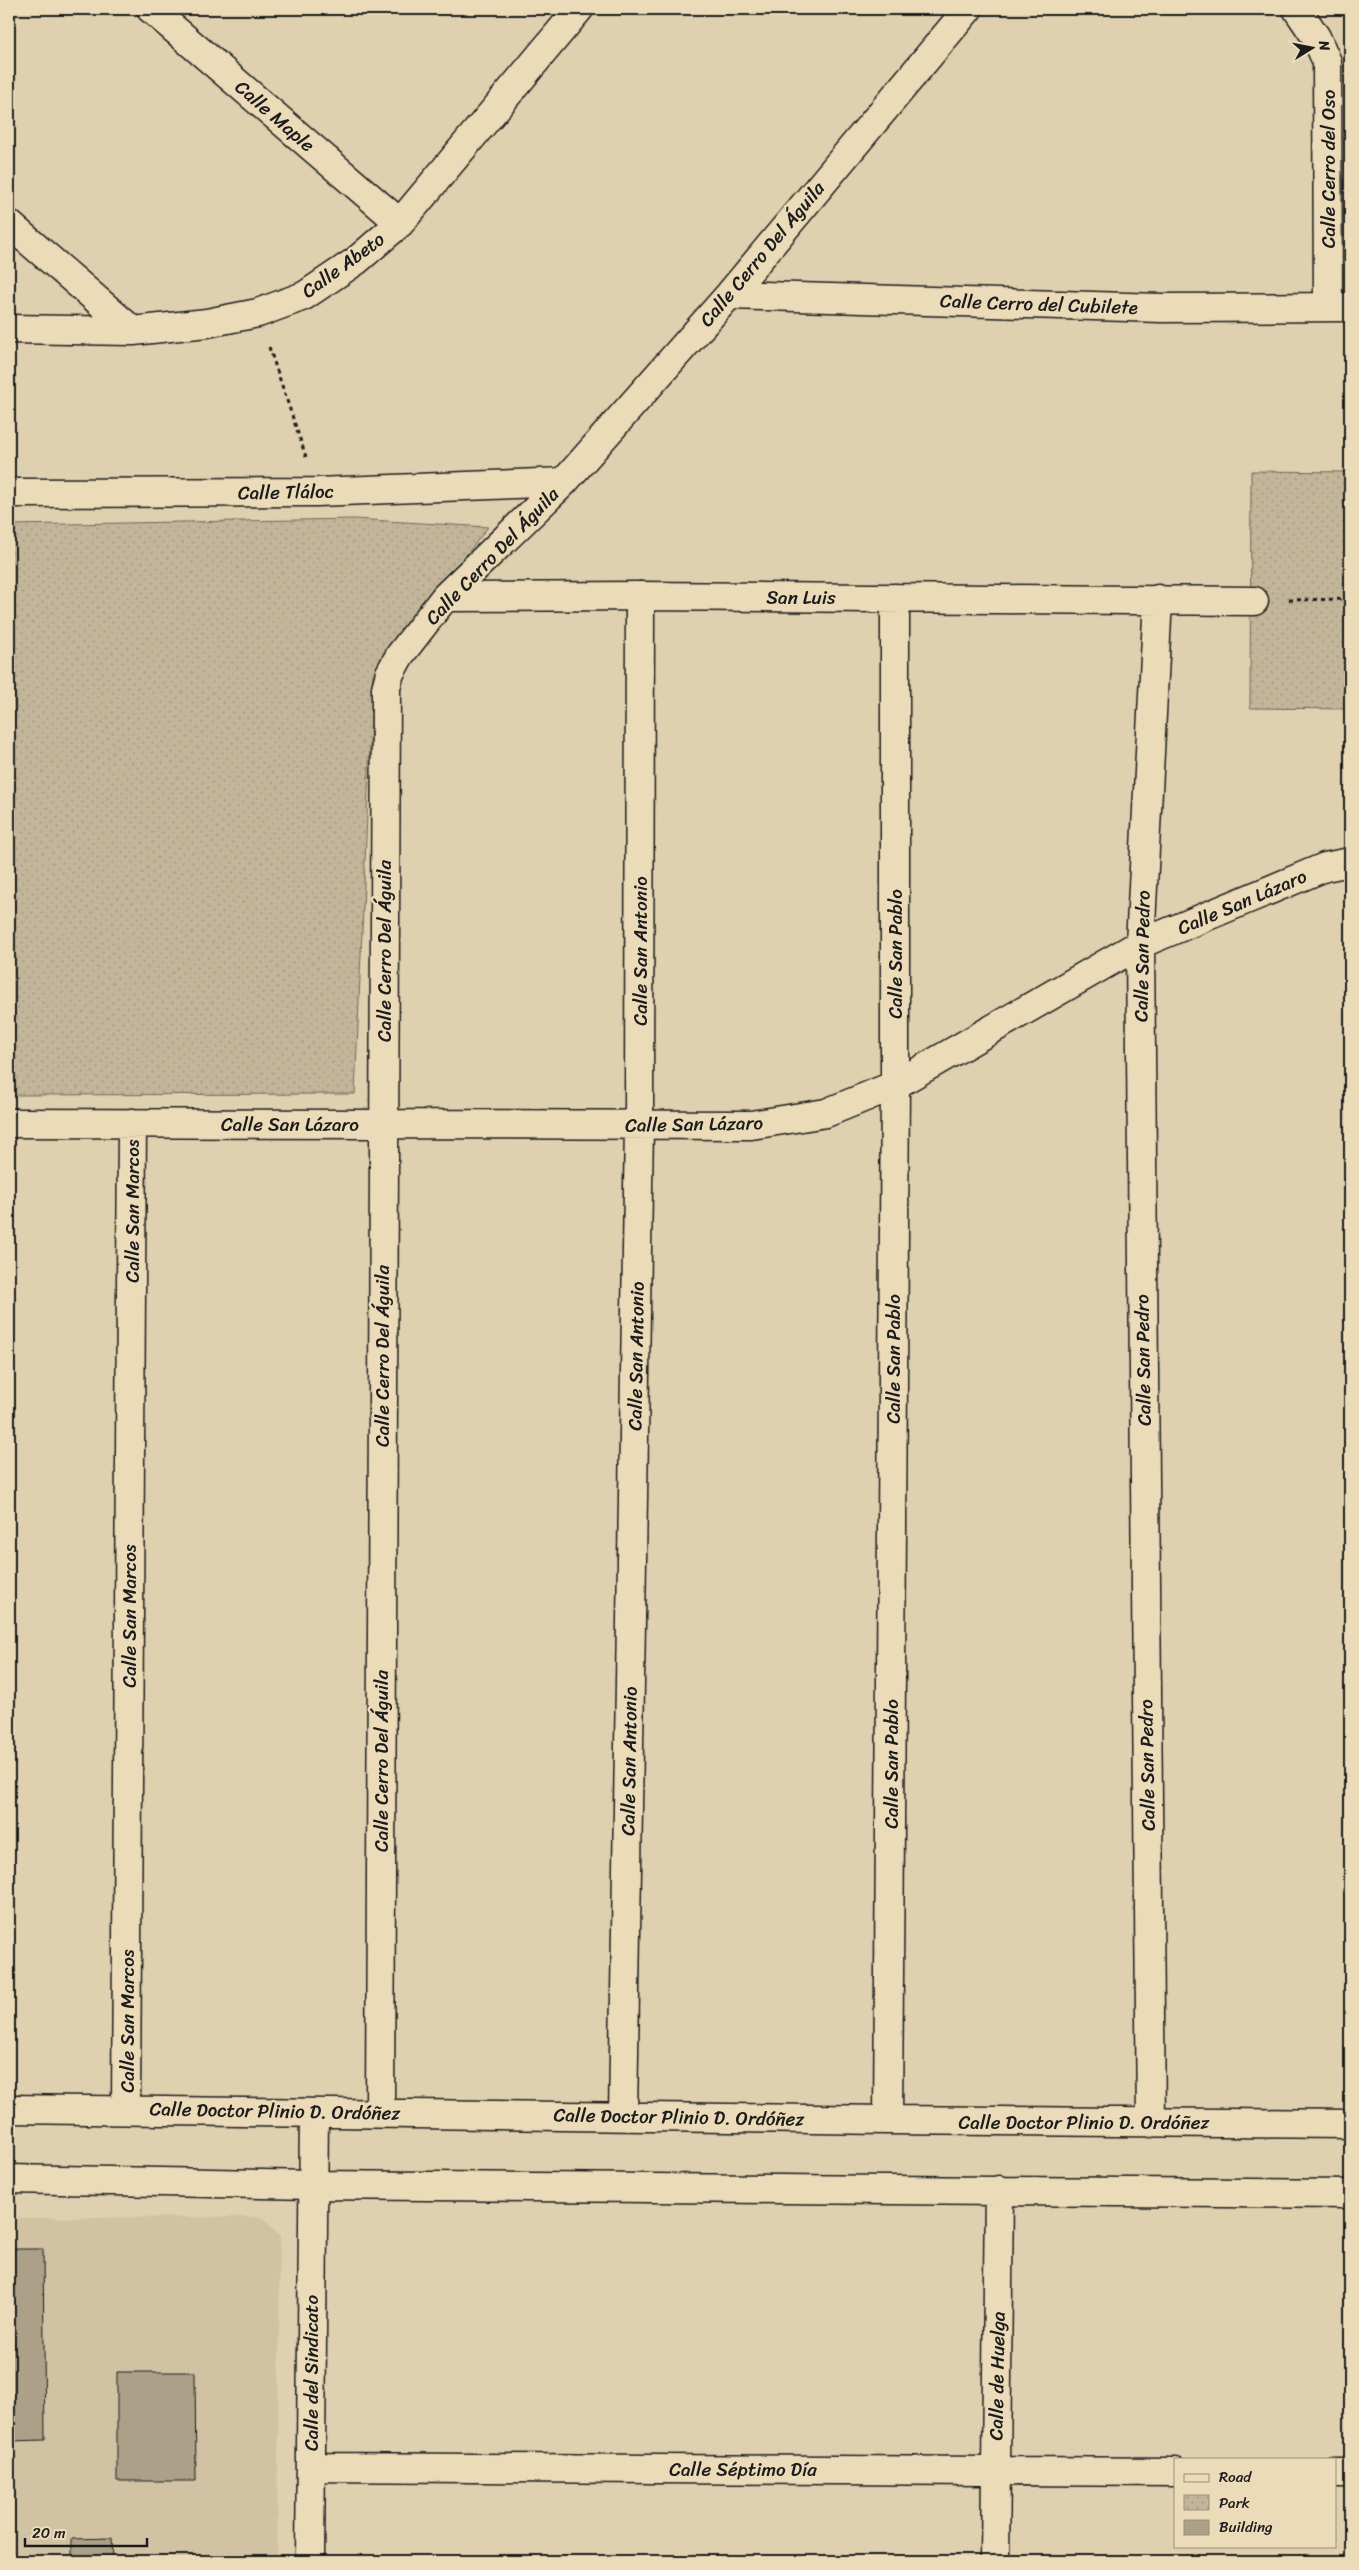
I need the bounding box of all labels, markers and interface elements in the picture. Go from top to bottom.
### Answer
north arrow [1286,22,1336,72]
text: N [1311,38,1338,53]
street label: Calle Maple [227,71,323,161]
street label: Calle Cerro del Oso [1312,90,1345,248]
street label: Calle Cerro Del Águila [691,173,833,334]
street label: Calle Abeto [294,223,392,307]
street label: Calle Cerro del Cubilete [940,284,1138,324]
street label: Calle Tláloc [238,475,334,509]
street label: Calle Cerro Del Águila [417,479,567,633]
street label: San Luis [766,581,836,614]
street label: Calle Cerro Del Águila [368,860,401,1042]
street label: Calle San Lázaro [1172,860,1312,944]
street label: Calle San Antonio [624,876,657,1026]
street label: Calle San Pablo [879,889,912,1019]
street label: Calle San Pedro [1124,889,1160,1022]
street label: Calle San Lázaro [625,1106,764,1142]
street label: Calle San Lázaro [221,1108,359,1141]
street label: Calle San Marcos [116,1139,149,1283]
street label: Calle Cerro Del Águila [366,1265,399,1447]
street label: Calle San Antonio [618,1281,654,1431]
street label: Calle San Pedro [1125,1293,1161,1426]
street label: Calle San Pablo [877,1294,910,1424]
street label: Calle San Marcos [113,1544,146,1688]
street label: Calle Cerro Del Águila [365,1670,398,1852]
street label: Calle San Antonio [611,1686,647,1836]
street label: Calle San Pedro [1129,1698,1165,1831]
street label: Calle San Pablo [875,1699,908,1829]
street label: Calle San Marcos [111,1949,144,2093]
street label: Calle Doctor Plinio D. Ordóñez [149,2092,402,2130]
street label: Calle Doctor Plinio D. Ordóñez [553,2098,806,2136]
street label: Calle Doctor Plinio D. Ordóñez [959,2106,1210,2139]
street label: Calle del Sindicato [295,2295,328,2451]
street label: Calle de Huelga [979,2311,1015,2441]
street label: Calle Séptimo Día [669,2453,817,2486]
legend [1174,2458,1336,2548]
text: Road [1219,2464,1252,2490]
text: Park [1219,2490,1250,2516]
text: Building [1219,2514,1273,2540]
scale bar [25,2515,148,2547]
text: 20 m [32,2520,66,2546]

